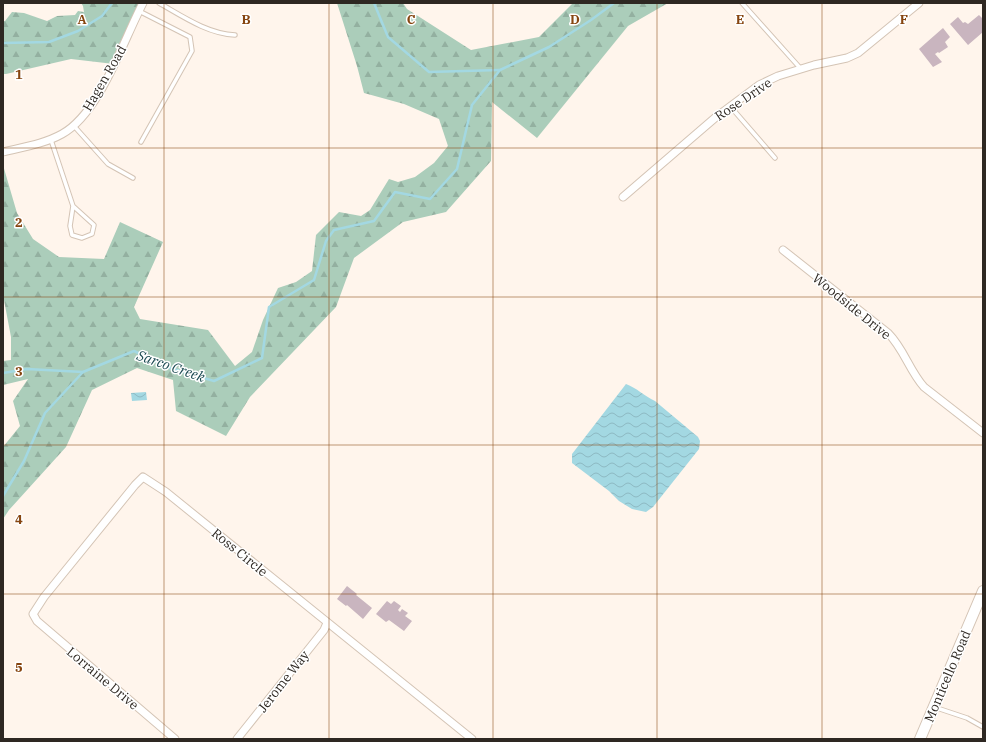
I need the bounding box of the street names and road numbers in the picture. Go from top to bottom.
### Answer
street label: Hagen Road [79,42,130,114]
street label: Rose Drive [712,74,775,125]
street label: Woodside Drive [809,270,894,343]
street label: Ross Circle [208,525,271,580]
street label: Monticello Road [920,628,975,725]
street label: Lorraine Drive [63,643,142,713]
street label: Jerome Way [254,647,313,716]

